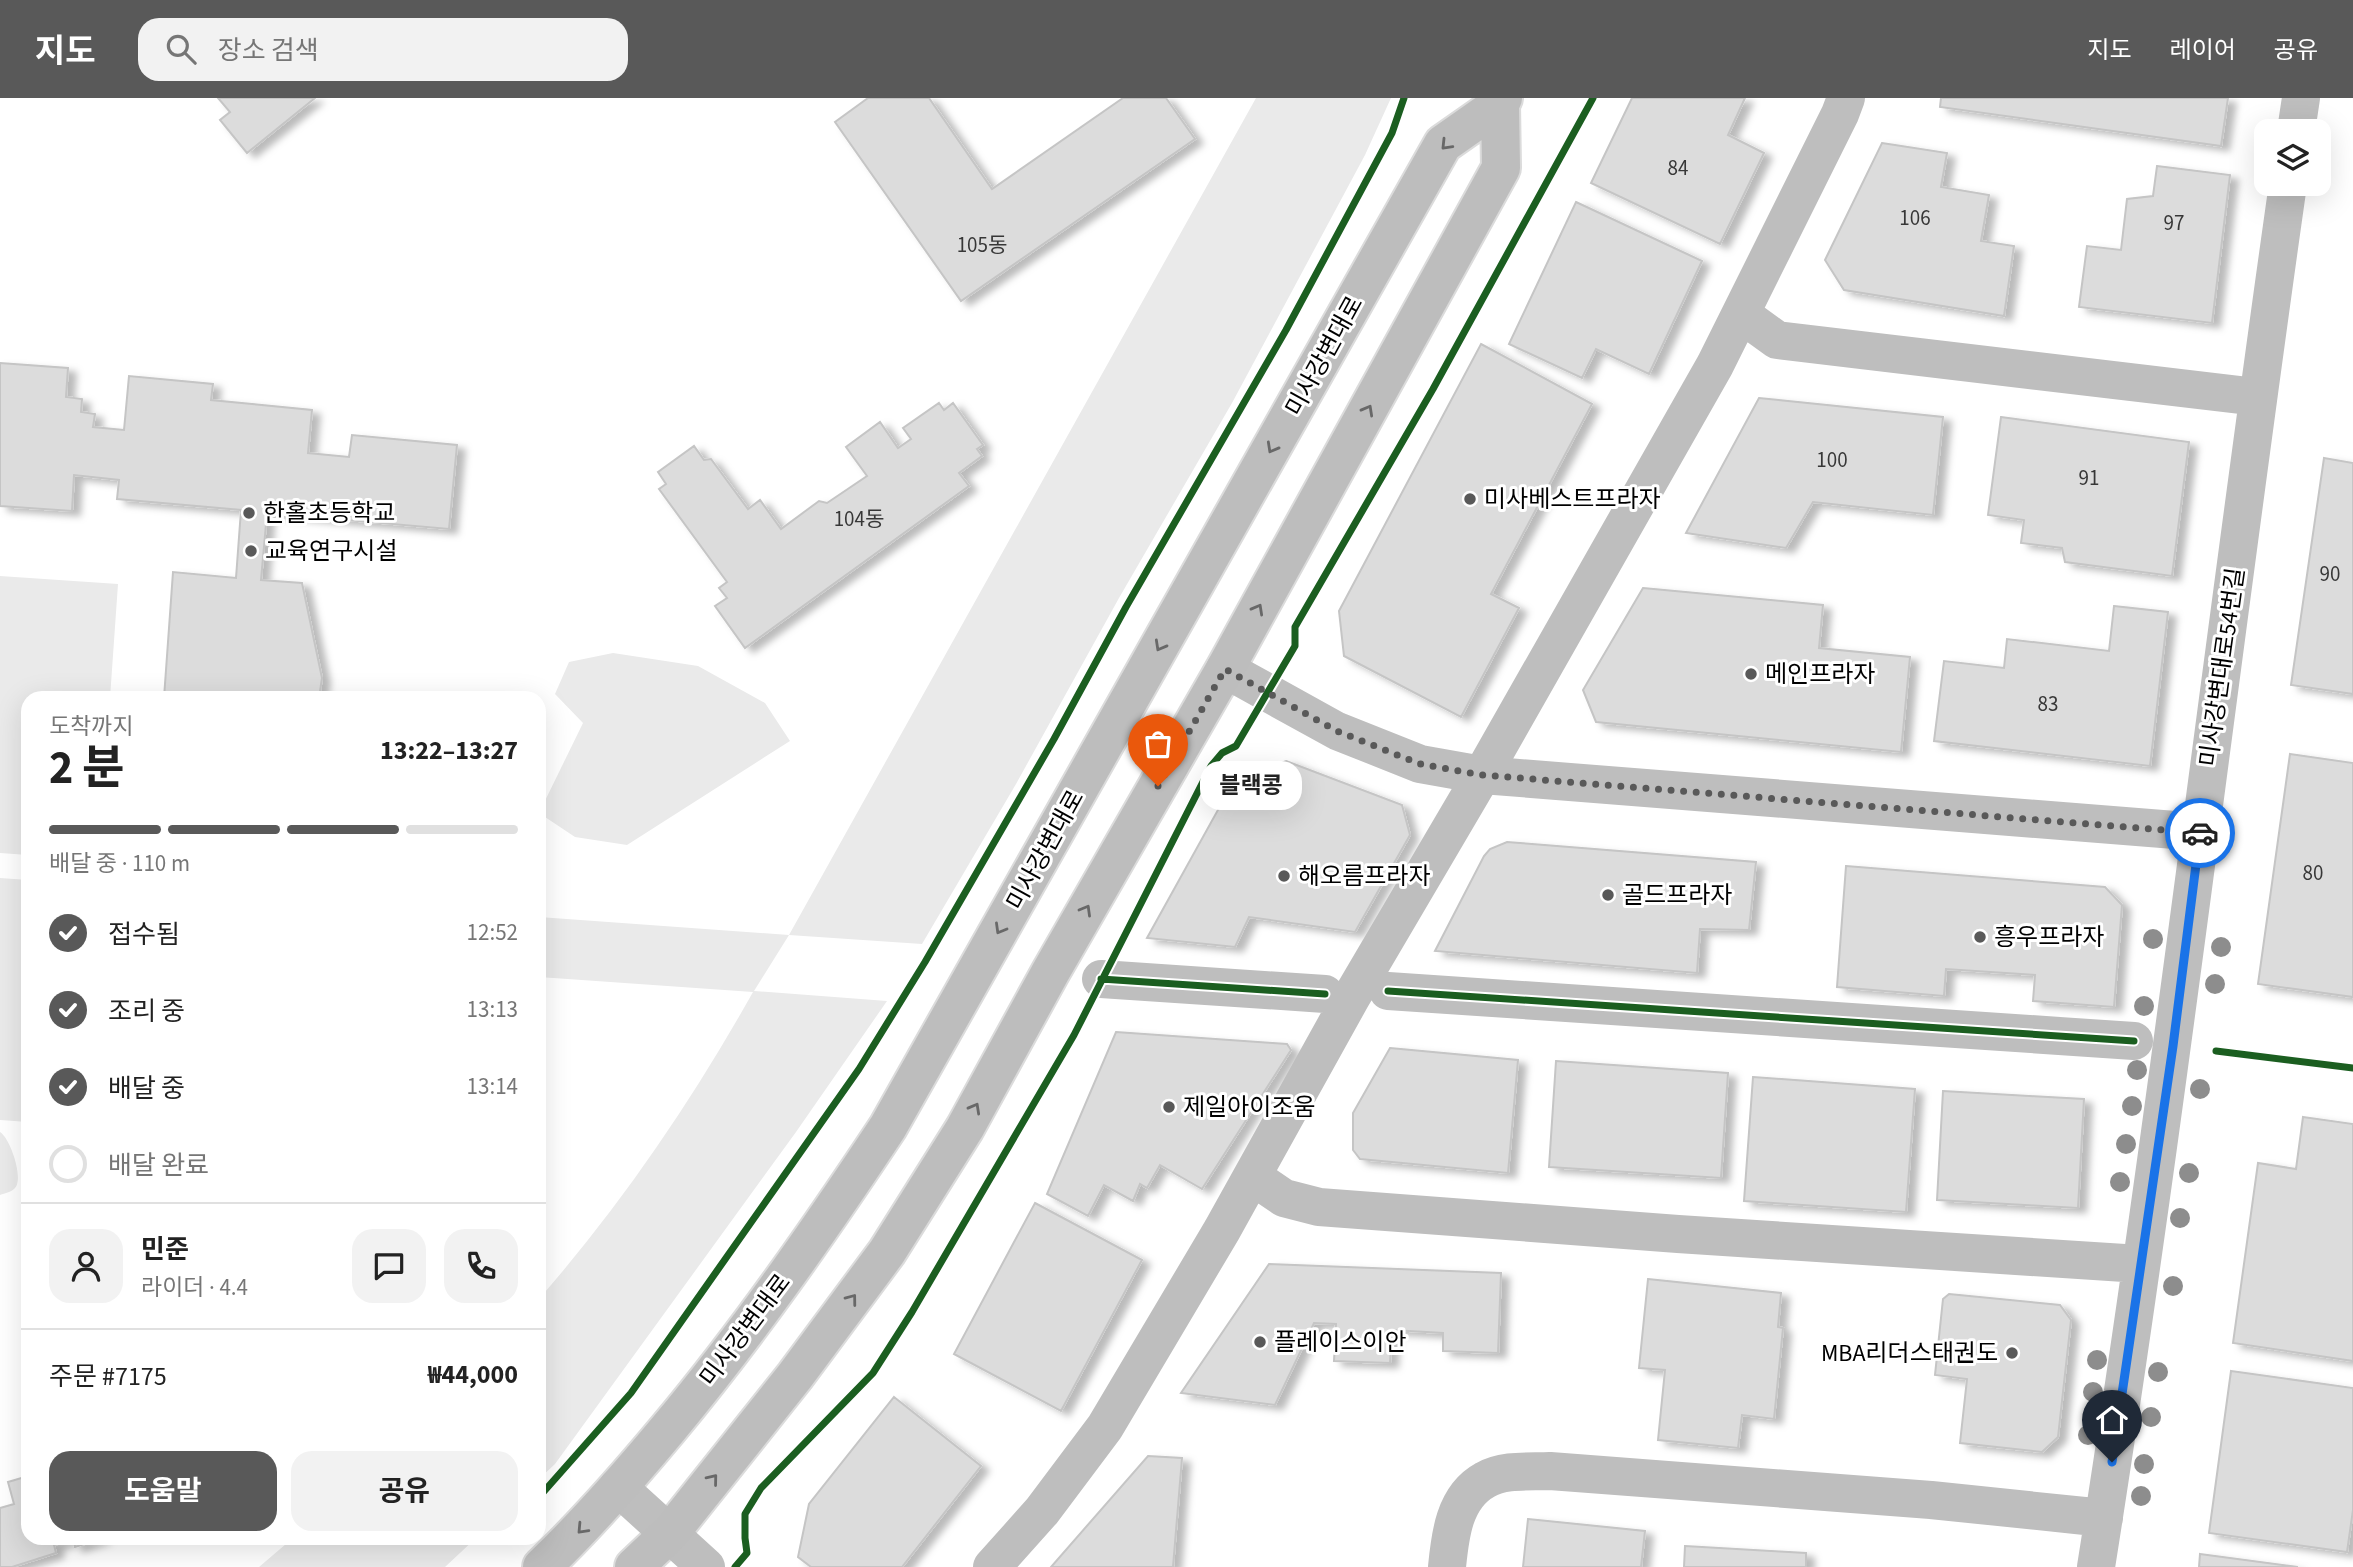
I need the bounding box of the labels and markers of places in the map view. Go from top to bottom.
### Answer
place label: 미사베스트프라자 [1484,482,1661,517]
marker: 미사베스트프라자 [1462,491,1478,507]
place label: 한홀초등학교 [263,496,395,531]
marker: 한홀초등학교 [241,505,257,521]
place label: 교육연구시설 [265,534,397,569]
marker: 교육연구시설 [243,543,259,559]
place label: 메인프라자 [1765,657,1875,692]
marker: 메인프라자 [1743,666,1759,682]
pin [1128,714,1188,786]
callout: 블랙콩 [1200,762,1302,810]
place label: 해오름프라자 [1298,859,1430,894]
marker: 해오름프라자 [1276,868,1292,884]
place label: 골드프라자 [1622,878,1732,913]
marker: 골드프라자 [1600,887,1616,903]
place label: 흥우프라자 [1994,920,2104,955]
marker: 흥우프라자 [1972,929,1988,945]
place label: 제일아이조움 [1183,1090,1315,1125]
marker: 제일아이조움 [1161,1099,1177,1115]
place label: 플레이스이안 [1274,1325,1406,1360]
marker: 플레이스이안 [1252,1334,1268,1350]
place label: MBA리더스태권도 [1821,1336,1998,1371]
marker: MBA리더스태권도 [2004,1345,2020,1361]
pin [2082,1390,2142,1462]

